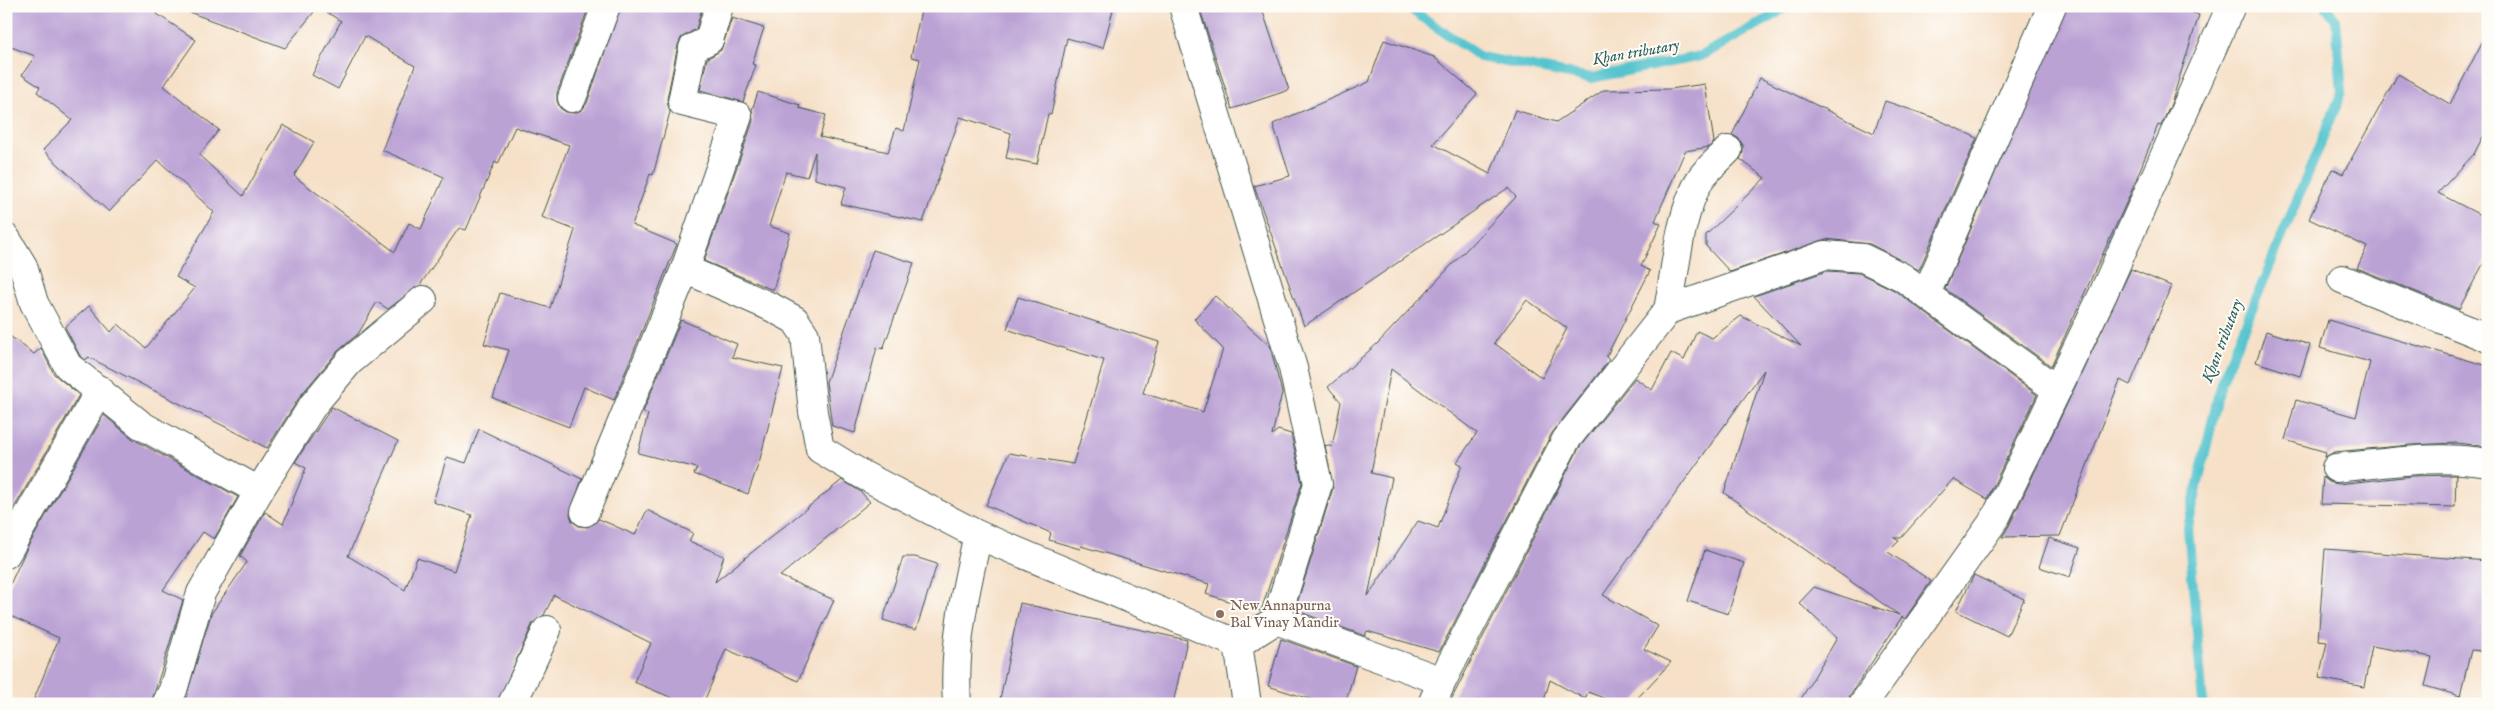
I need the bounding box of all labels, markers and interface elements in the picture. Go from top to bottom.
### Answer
water label: Khan tributary [1590,35,1682,71]
water label: Khan tributary [2198,295,2248,387]
place label: New Annapurna Bal Vinay Mandir [1230,596,1339,632]
marker: New Annapurna Bal Vinay Mandir [1214,608,1226,620]

